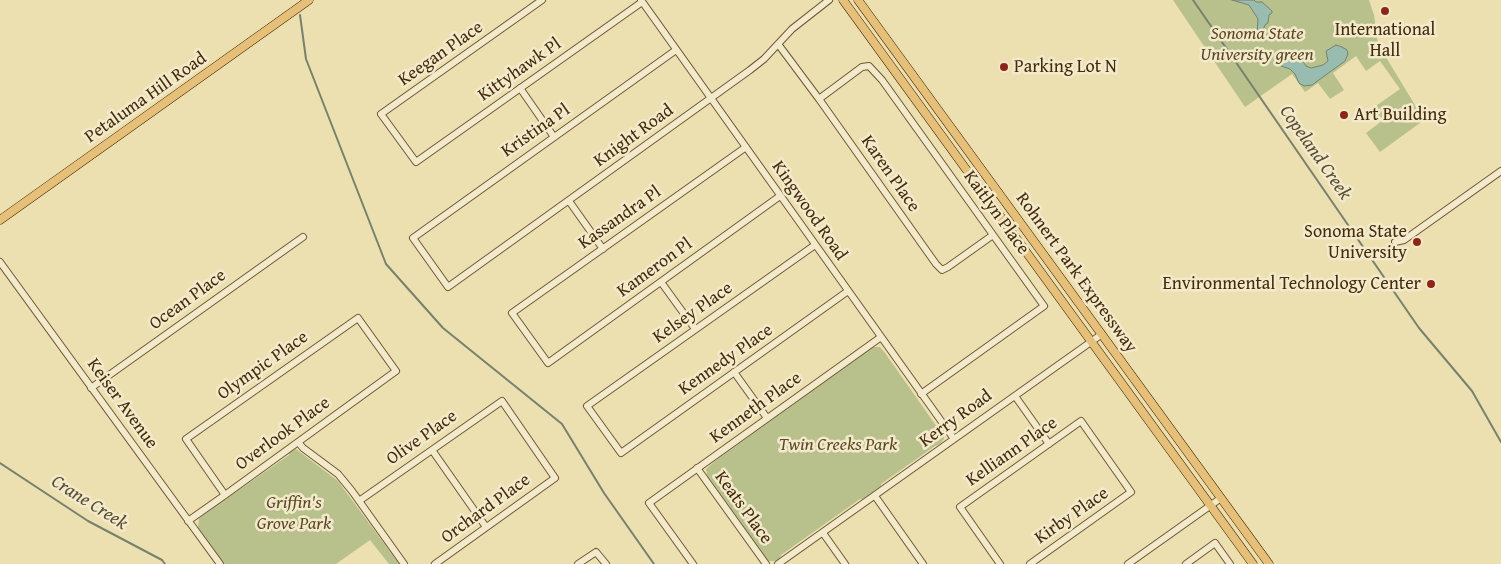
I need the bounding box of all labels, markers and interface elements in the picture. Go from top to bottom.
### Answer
marker: International Hall [1379,5,1391,17]
street label: Keegan Place [394,17,488,91]
place label: International Hall [1335,19,1435,62]
park label: Sonoma State University green [1200,23,1314,66]
street label: Kittyhawk Pl [474,34,566,106]
street label: Petaluma Hill Road [81,48,211,148]
place label: Parking Lot N [1014,56,1117,78]
marker: Parking Lot N [998,61,1010,73]
street label: Kristina Pl [497,100,575,162]
street label: Knight Road [590,100,678,172]
water label: Copeland Creek [1274,101,1356,205]
place label: Art Building [1354,104,1446,126]
marker: Art Building [1338,109,1350,121]
street label: Karen Place [856,132,924,216]
street label: Kingwood Road [767,157,851,265]
street label: Kaitlyn Place [958,167,1034,259]
street label: Kassandra Pl [574,182,666,254]
street label: Rohnert Park Expressway [1011,189,1141,357]
place label: Sonoma State University [1304,221,1407,264]
street label: Kameron Pl [613,234,697,302]
marker: Sonoma State University [1411,236,1423,248]
street label: Ocean Place [145,265,231,335]
place label: Environmental Technology Center [1163,273,1421,295]
street label: Kelsey Place [649,278,737,348]
marker: Environmental Technology Center [1425,278,1437,290]
street label: Kennedy Place [675,320,777,400]
street label: Olympic Place [213,327,313,405]
street label: Keiser Avenue [82,355,162,453]
street label: Kenneth Place [706,368,806,448]
street label: Kerry Road [915,385,997,453]
street label: Overlook Place [232,392,334,476]
street label: Olive Place [382,406,462,470]
street label: Kelliann Place [962,413,1062,491]
park label: Twin Creeks Park [779,434,897,456]
street label: Keats Place [709,467,777,549]
street label: Orchard Place [437,469,535,549]
water label: Crane Creek [47,471,131,535]
street label: Kirby Place [1031,483,1113,549]
park label: Griffin's Grove Park [257,492,331,534]

